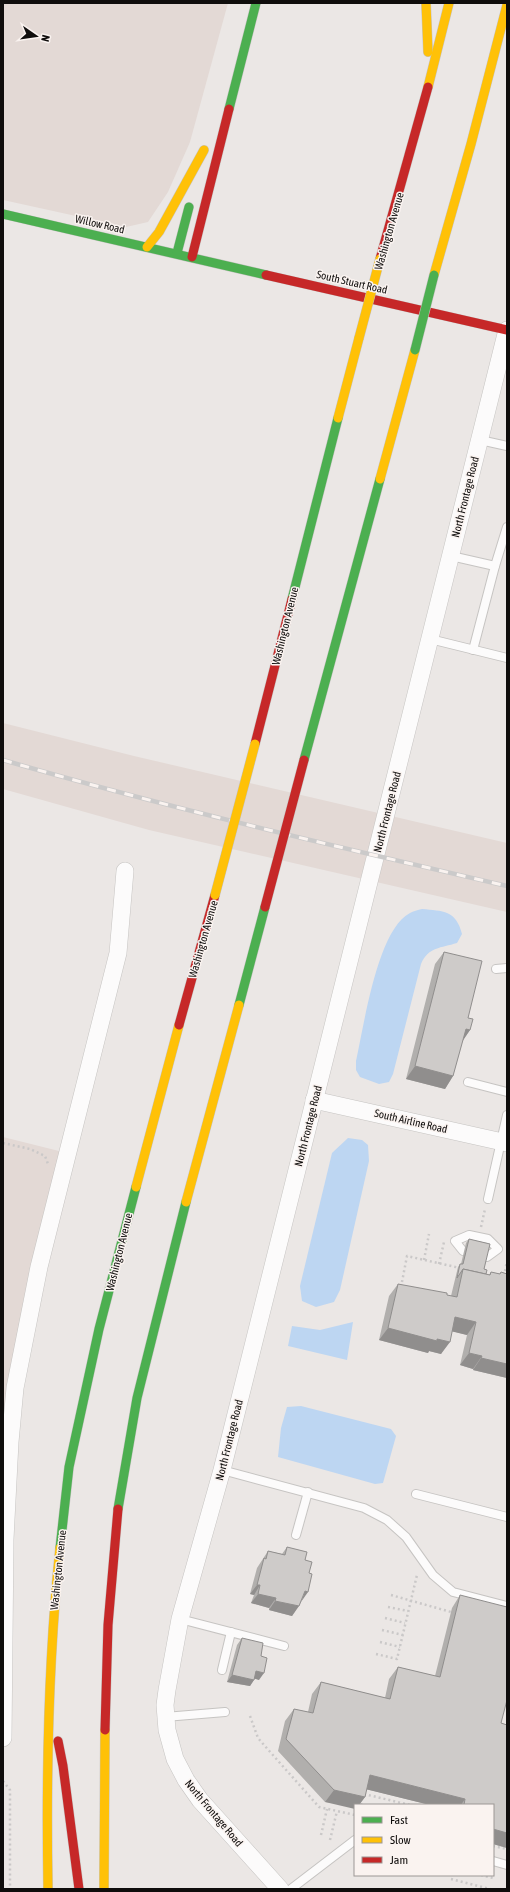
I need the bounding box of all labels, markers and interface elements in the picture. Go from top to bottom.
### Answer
north arrow [16,16,56,56]
text: N [39,34,52,43]
street label: Washington Avenue [372,191,406,271]
street label: Willow Road [74,212,126,236]
street label: South Stuart Road [316,268,388,296]
street label: North Frontage Road [449,455,481,539]
street label: Washington Avenue [269,586,301,666]
street label: North Frontage Road [371,770,403,854]
street label: Washington Avenue [186,899,220,979]
street label: North Frontage Road [292,1084,324,1168]
street label: South Airline Road [373,1107,449,1135]
street label: Washington Avenue [103,1212,135,1292]
street label: North Frontage Road [213,1398,245,1482]
street label: Washington Avenue [48,1530,68,1610]
street label: North Frontage Road [183,1777,245,1849]
legend [354,1804,494,1876]
text: Fast [390,1813,408,1827]
text: Slow [390,1833,411,1847]
text: Jam [390,1853,408,1867]

